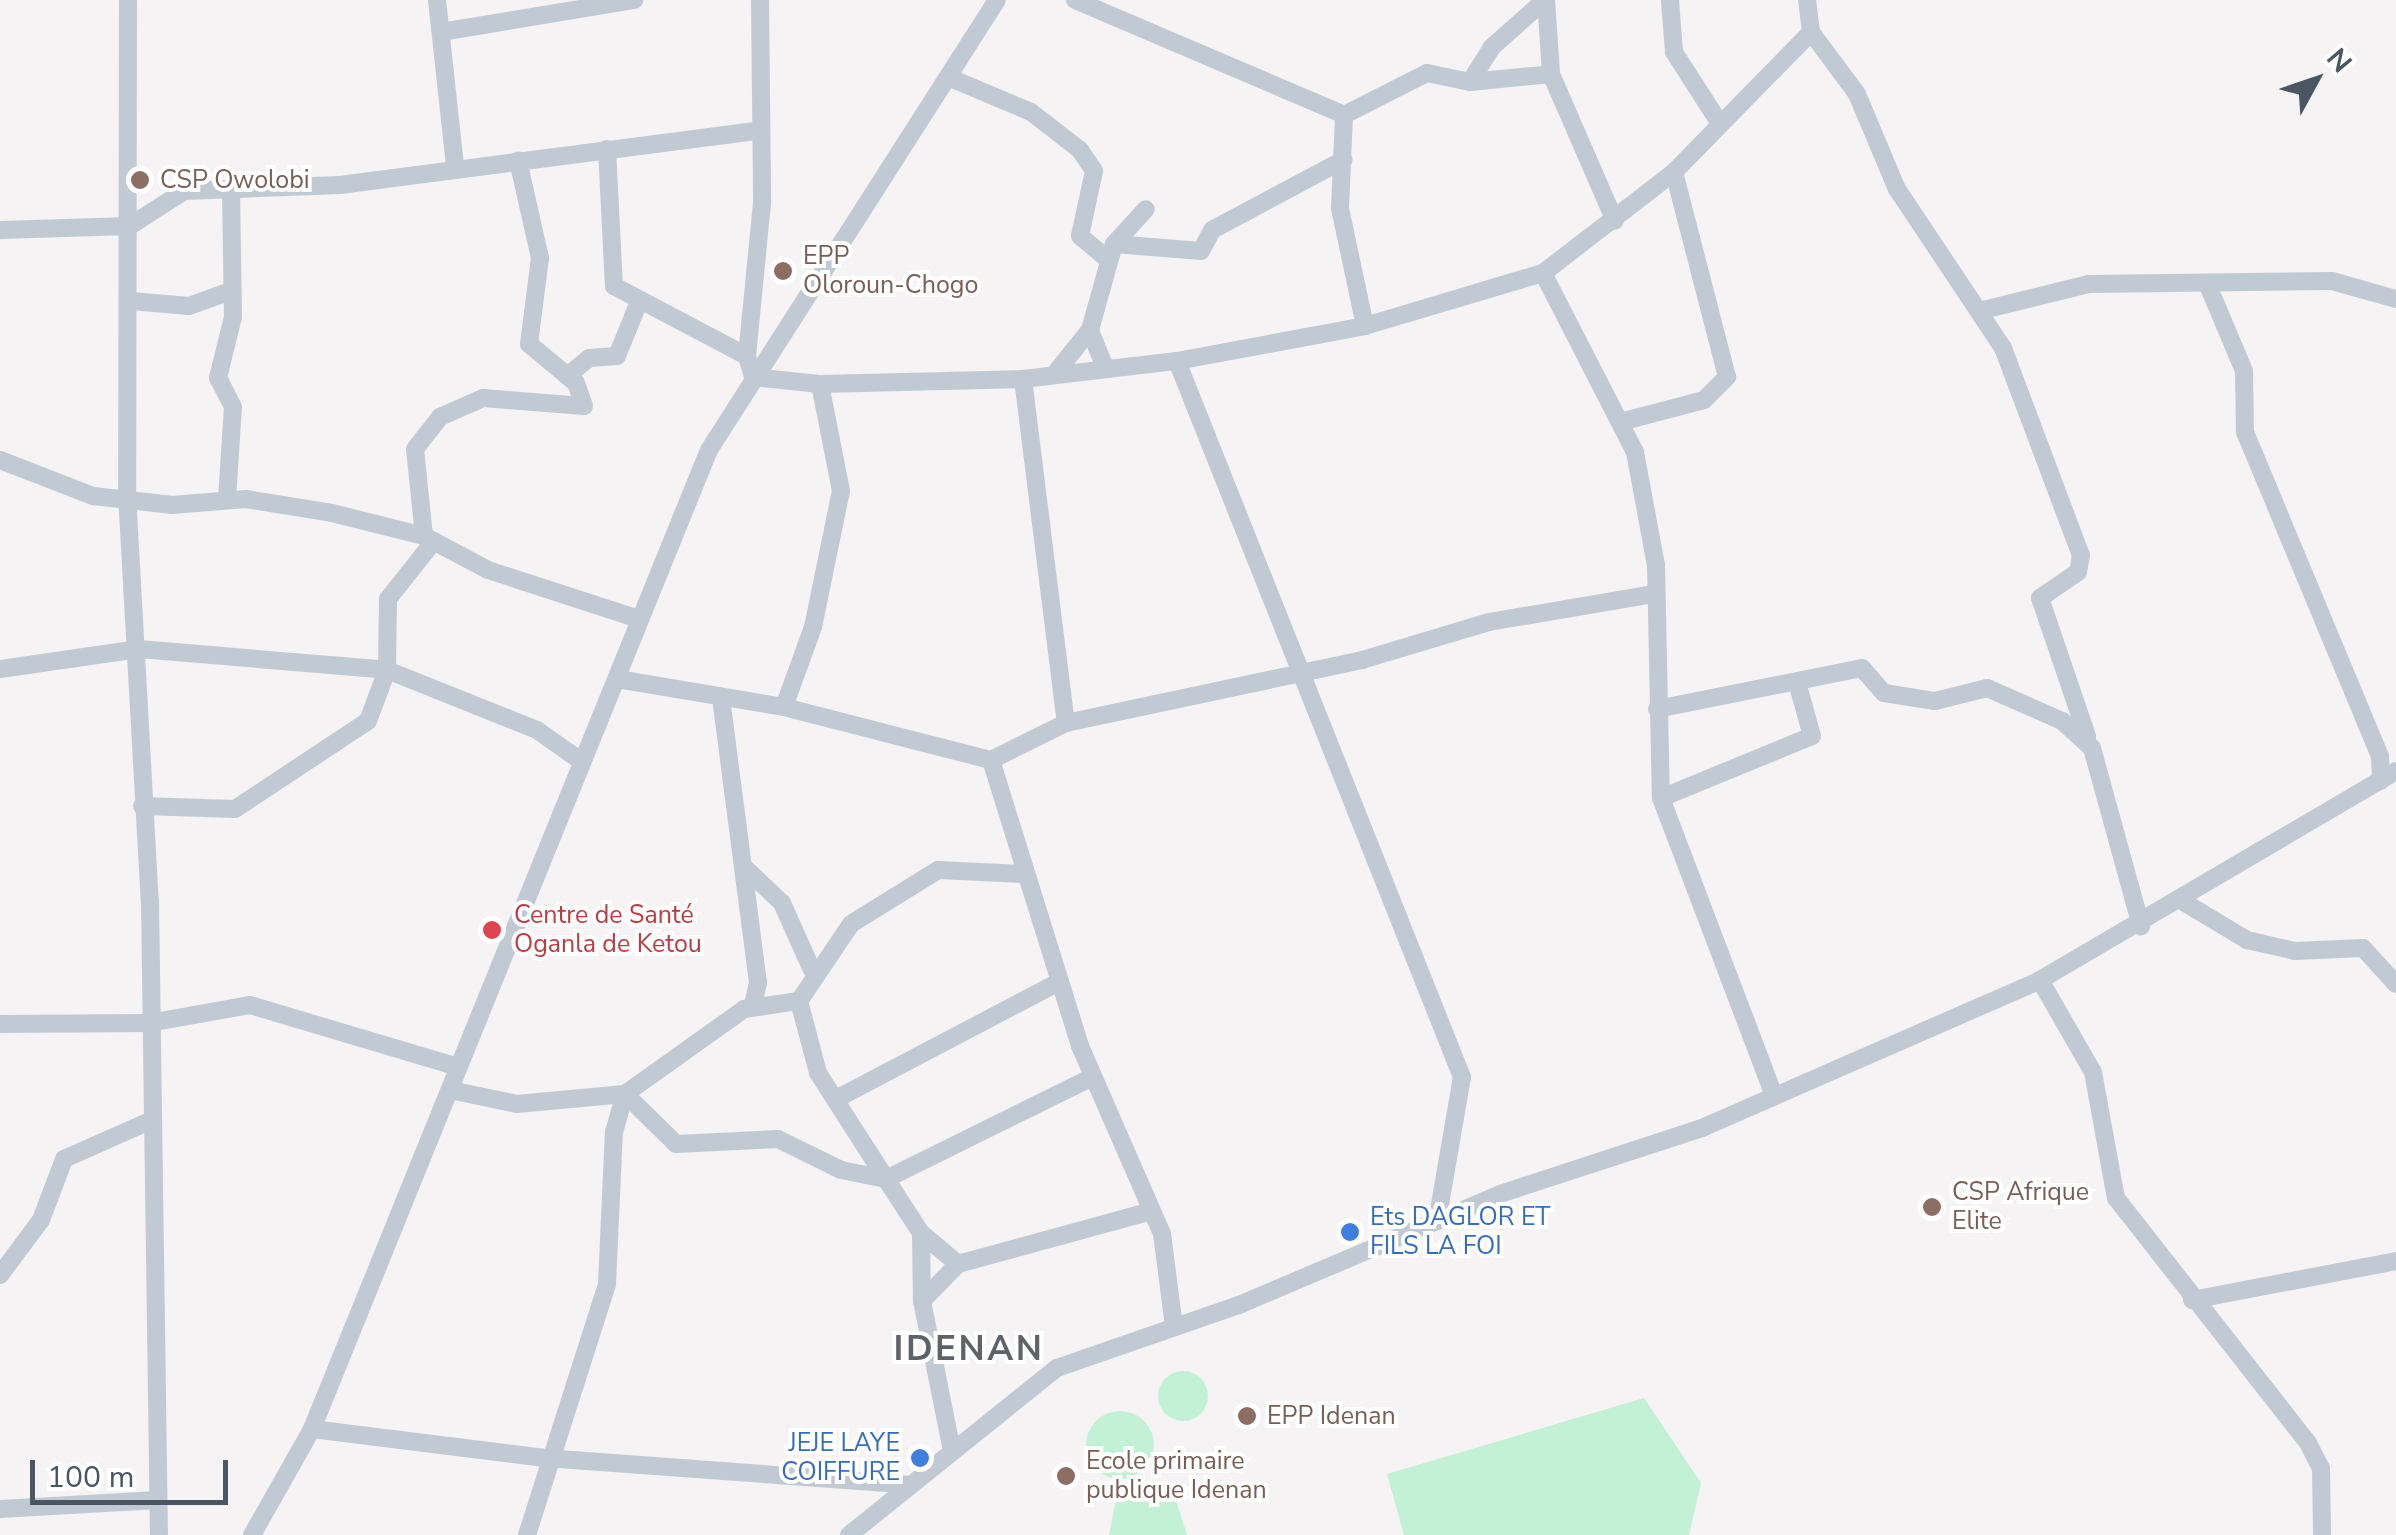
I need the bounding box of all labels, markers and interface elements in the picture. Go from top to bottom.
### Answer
north arrow [2266,30,2366,130]
text: N [2318,40,2360,81]
place label: CSP Owolobi [160,165,310,195]
marker: CSP Owolobi [129,169,151,191]
place label: EPP Oloroun-Chogo [803,242,978,301]
marker: EPP Oloroun-Chogo [772,260,794,282]
place label: Centre de Santé Oganla de Ketou [514,901,702,960]
marker: Centre de Santé Oganla de Ketou [479,917,505,943]
place label: CSP Afrique Elite [1952,1178,2089,1237]
marker: CSP Afrique Elite [1921,1196,1943,1218]
place label: Ets DAGLOR ET FILS LA FOI [1370,1203,1550,1262]
marker: Ets DAGLOR ET FILS LA FOI [1339,1221,1361,1243]
district label: IDENAN [894,1328,1044,1370]
place label: EPP Idenan [1267,1401,1396,1431]
marker: EPP Idenan [1236,1405,1258,1427]
place label: JEJE LAYE COIFFURE [781,1429,900,1488]
scale bar [35,1440,232,1502]
marker: JEJE LAYE COIFFURE [909,1447,931,1469]
place label: Ecole primaire publique Idenan [1086,1447,1267,1506]
text: 100 m [47,1457,134,1498]
marker: Ecole primaire publique Idenan [1055,1465,1077,1487]

